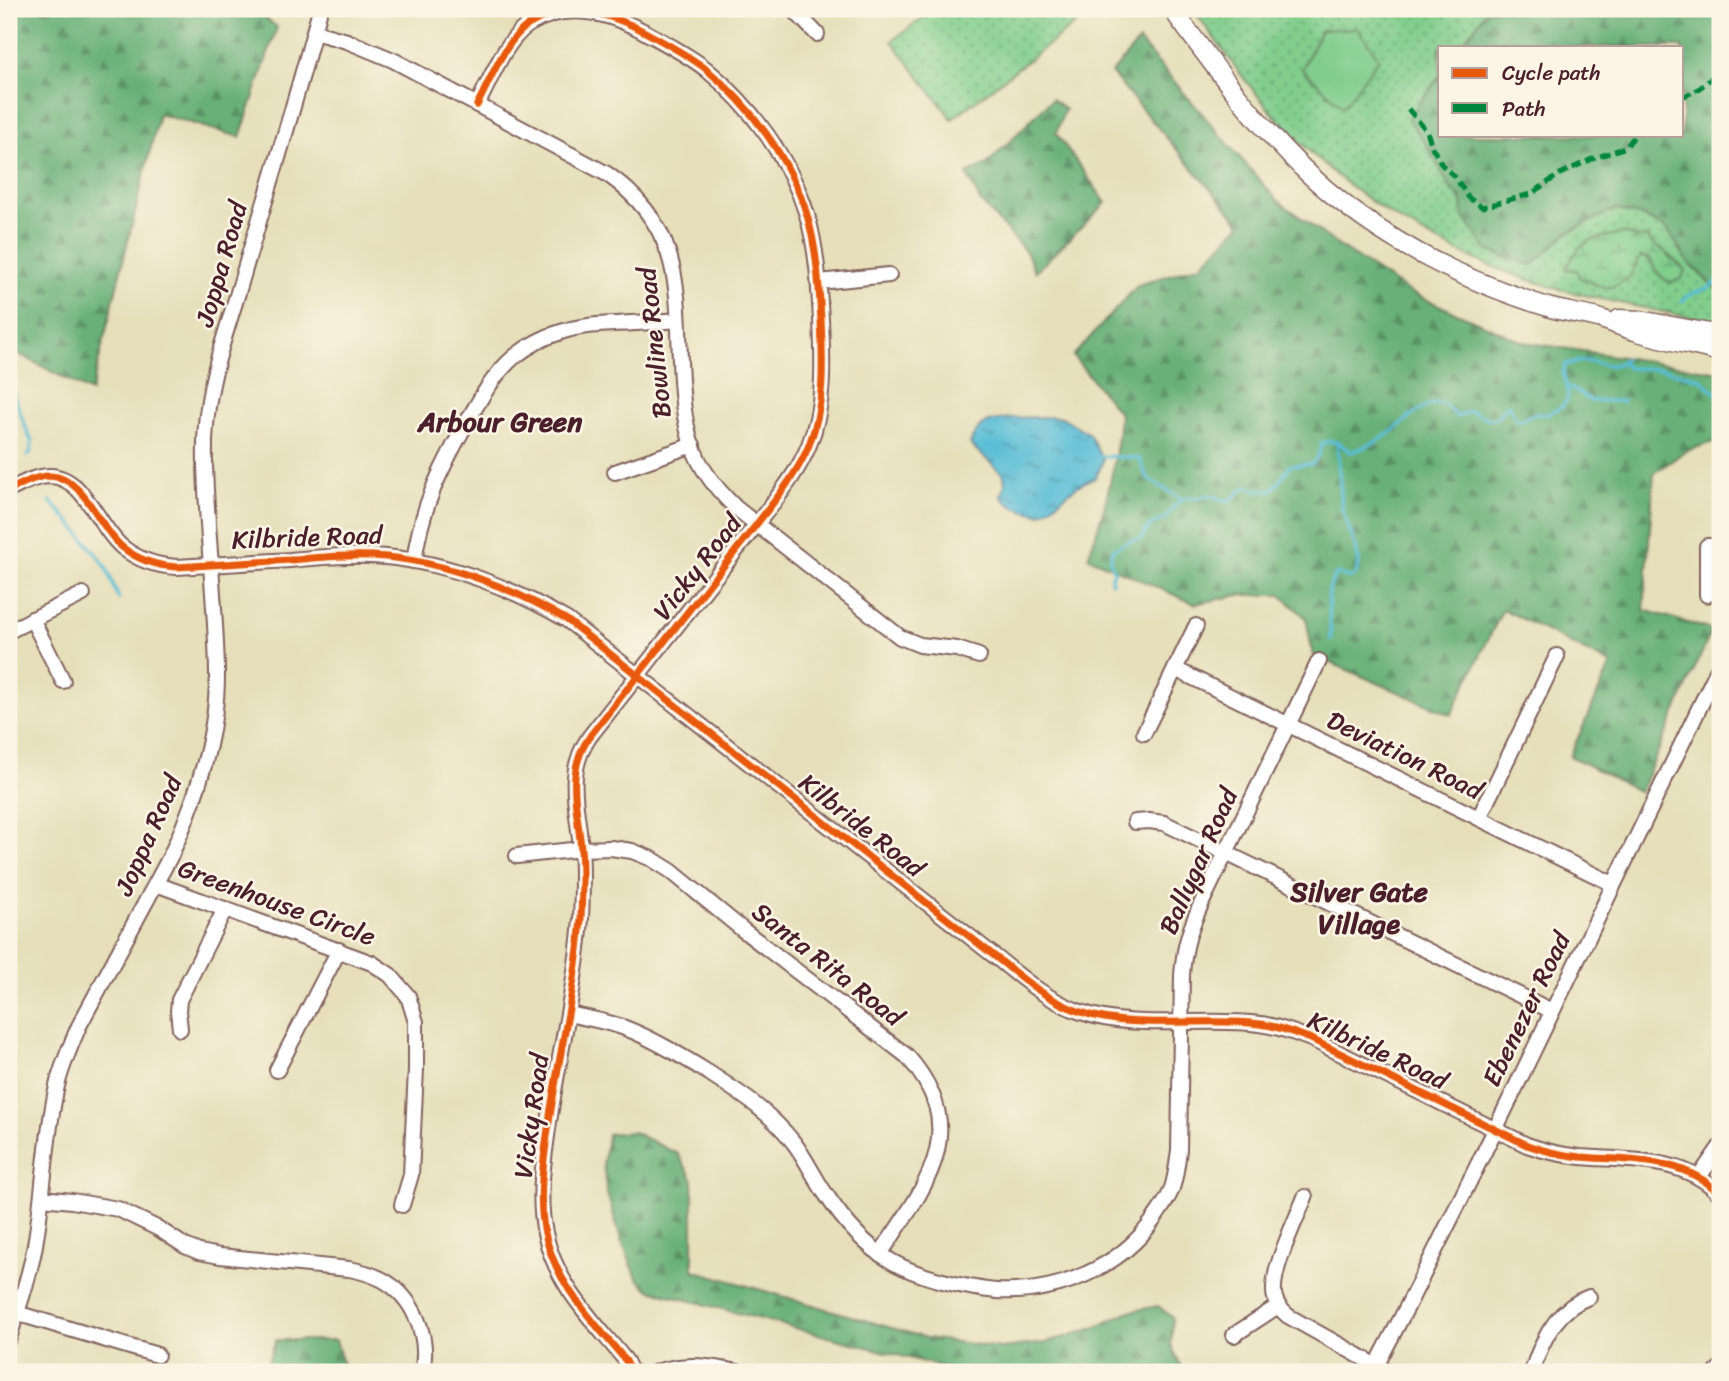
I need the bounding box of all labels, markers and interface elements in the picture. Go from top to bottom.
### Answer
legend [1438,46,1684,136]
text: Cycle path [1502,54,1601,92]
text: Path [1502,90,1545,128]
street label: Joppa Road [181,194,261,333]
street label: Bowline Road [623,263,685,421]
district label: Arbour Green [417,397,583,446]
street label: Vicky Road [640,502,755,630]
street label: Kilbride Road [231,511,385,563]
street label: Deviation Road [1319,697,1493,814]
street label: Kilbride Road [788,760,937,891]
street label: Joppa Road [101,765,196,904]
street label: Ballygar Road [1145,778,1252,942]
street label: Greenhouse Circle [171,845,383,959]
district label: Silver Gate Village [1289,867,1428,948]
street label: Santa Rita Road [742,889,916,1040]
street label: Ebenezer Road [1469,922,1584,1094]
street label: Kilbride Road [1300,997,1458,1104]
street label: Vicky Road [500,1049,563,1181]

